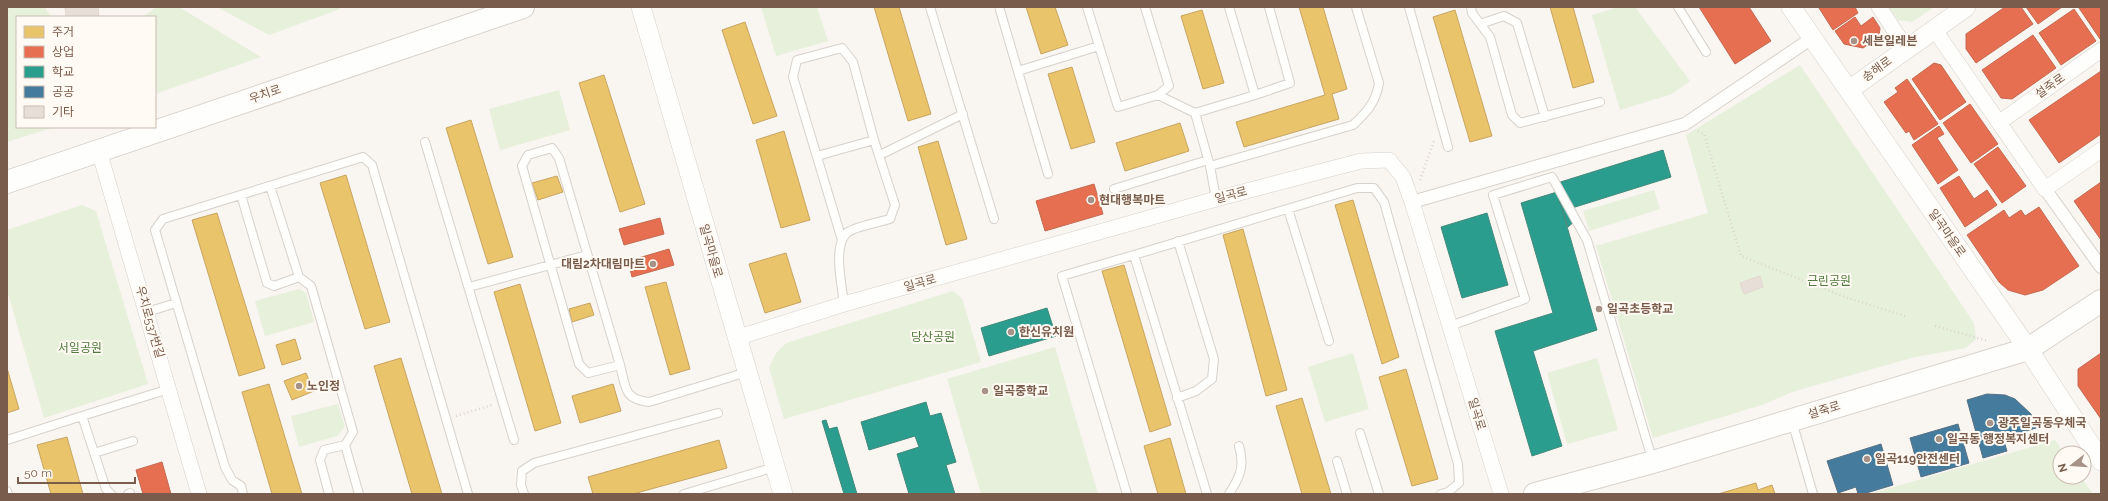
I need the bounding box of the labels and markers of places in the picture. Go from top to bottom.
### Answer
place label: 세븐일레븐 [1862,34,1917,48]
marker: 세븐일레븐 [1849,36,1859,46]
place label: 현대행복마트 [1099,193,1165,207]
marker: 현대행복마트 [1086,195,1096,205]
place label: 대림2차대림마트 [561,257,645,271]
marker: 대림2차대림마트 [648,259,658,269]
place label: 일곡초등학교 [1607,302,1673,316]
marker: 일곡초등학교 [1594,304,1604,314]
place label: 한신유치원 [1019,325,1074,339]
marker: 한신유치원 [1006,327,1016,337]
place label: 노인정 [307,379,340,393]
marker: 노인정 [294,381,304,391]
place label: 일곡중학교 [993,384,1048,398]
marker: 일곡중학교 [980,386,990,396]
place label: 광주일곡동우체국 [1998,416,2086,430]
marker: 광주일곡동우체국 [1985,418,1995,428]
place label: 일곡동 행정복지센터 [1947,432,2049,446]
marker: 일곡동 행정복지센터 [1934,434,1944,444]
place label: 일곡119안전센터 [1875,452,1960,466]
marker: 일곡119안전센터 [1862,454,1872,464]

